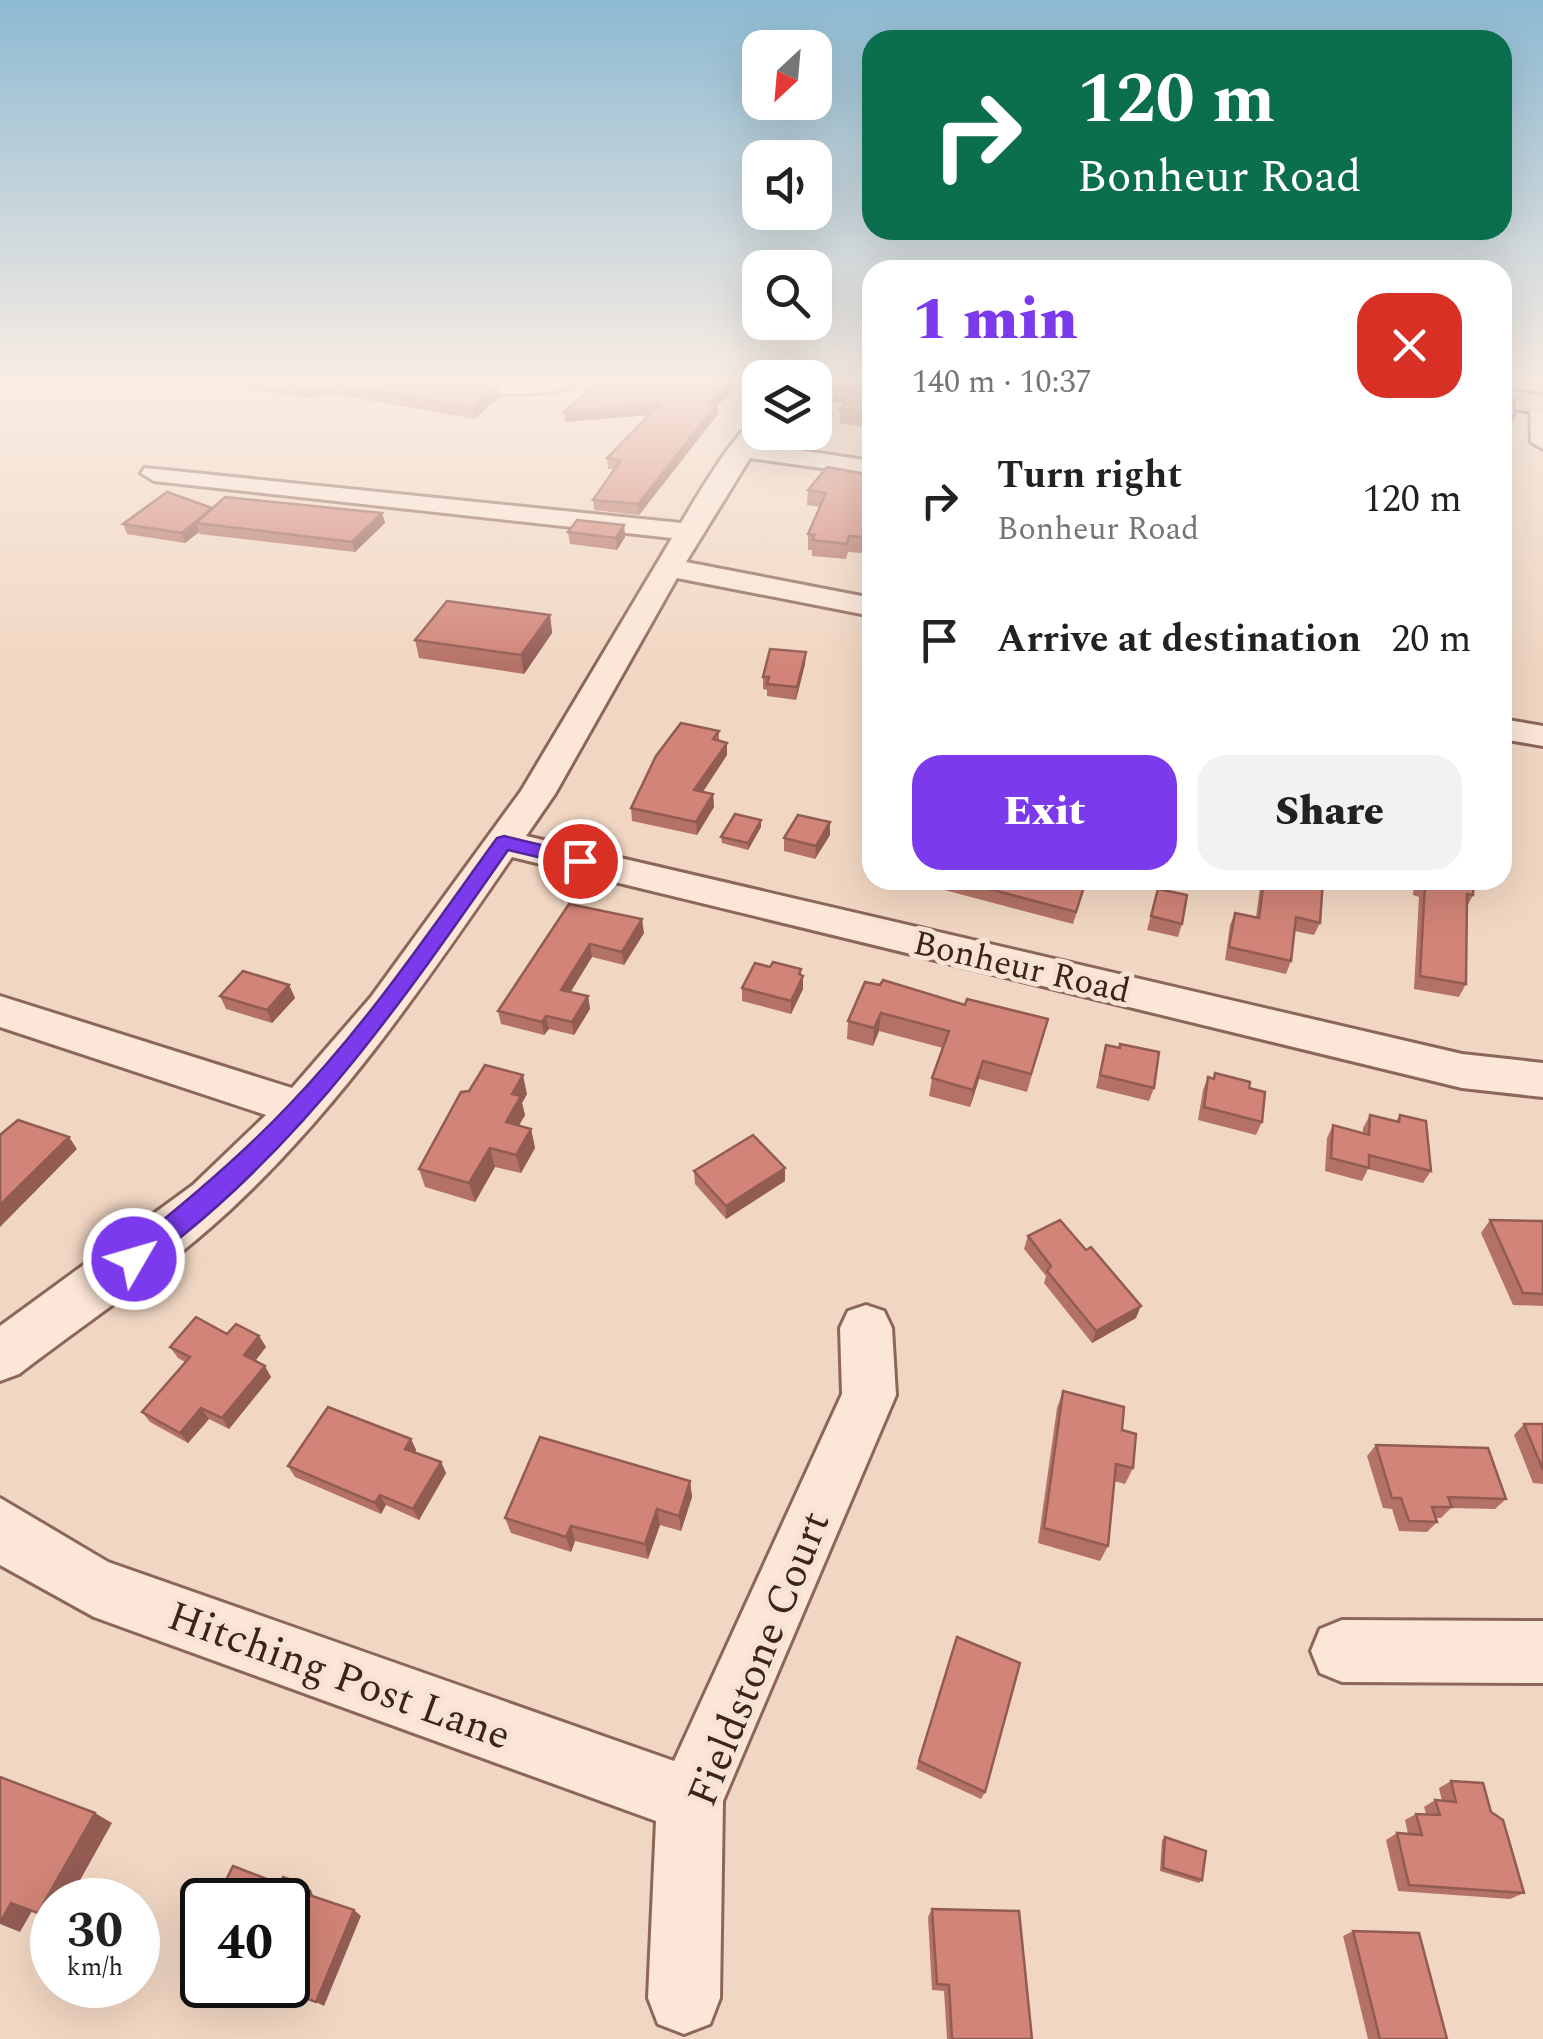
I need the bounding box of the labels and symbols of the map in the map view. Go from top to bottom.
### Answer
north arrow [742,30,832,120]
pin [538,819,623,904]
street label: Bonheur Road [908,917,1135,1018]
position arrow [82,1207,186,1311]
street label: Fieldstone Court [671,1502,847,1816]
street label: Hitching Post Lane [159,1585,519,1768]
speed limit sign: 40 [180,1878,310,2008]

